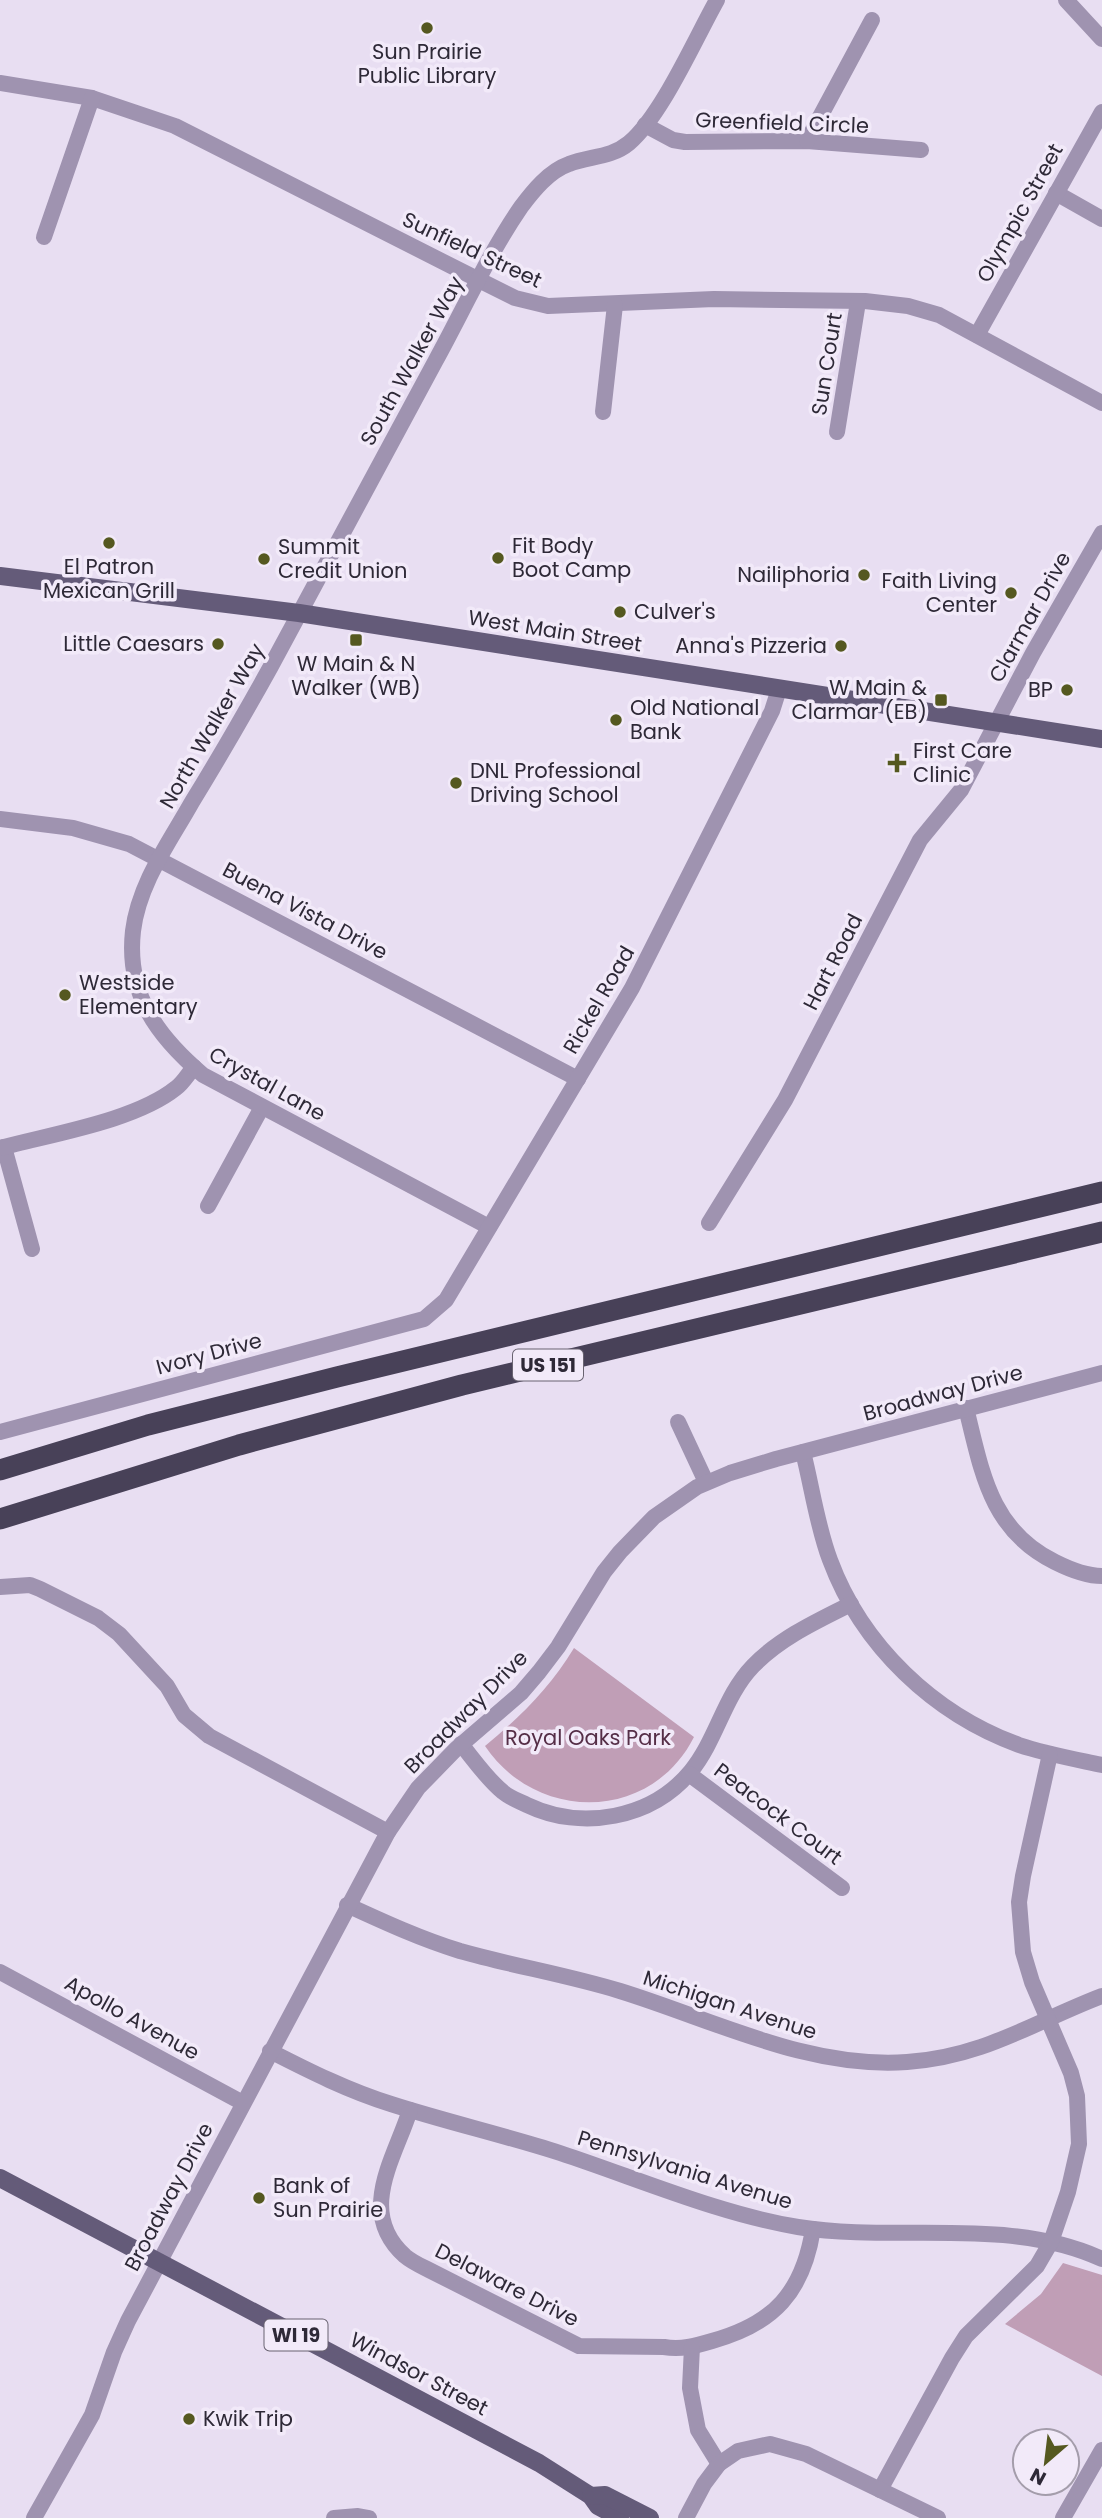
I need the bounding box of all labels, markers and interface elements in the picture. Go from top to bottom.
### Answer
marker: Sun Prairie Public Library [419,20,435,36]
place label: Sun Prairie Public Library [358,37,496,90]
street label: Greenfield Circle [695,105,869,140]
street label: Olympic Street [969,138,1070,287]
street label: Sunfield Street [398,205,547,295]
street label: South Walker Way [353,271,470,451]
street label: Sun Court [804,311,849,417]
place label: Fit Body Boot Camp [512,531,631,584]
place label: Summit Credit Union [278,532,407,585]
marker: El Patron Mexican Grill [101,535,117,551]
street label: Clarmar Drive [982,546,1077,687]
marker: Fit Body Boot Camp [490,550,506,566]
marker: Summit Credit Union [256,551,272,567]
place label: El Patron Mexican Grill [43,552,175,605]
place label: Nailiphoria [737,560,850,589]
place label: Faith Living Center [882,566,997,619]
marker: Nailiphoria [856,567,872,583]
marker: Faith Living Center [1003,585,1019,601]
place label: Culver's [634,597,716,626]
street label: West Main Street [466,602,644,659]
marker: Culver's [612,604,628,620]
place label: Little Caesars [63,629,204,658]
place label: Anna's Pizzeria [675,631,827,660]
marker: W Main & N Walker (WB) [348,632,364,648]
marker: Little Caesars [210,636,226,652]
street label: North Walker Way [152,638,271,814]
marker: Anna's Pizzeria [833,638,849,654]
place label: W Main & N Walker (WB) [291,649,421,702]
place label: W Main & Clarmar (EB) [792,673,927,726]
place label: BP [1028,675,1053,704]
marker: BP [1059,682,1075,698]
marker: W Main & Clarmar (EB) [933,692,949,708]
place label: Old National Bank [630,693,760,746]
marker: Old National Bank [608,712,624,728]
place label: First Care Clinic [913,736,1012,789]
marker: First Care Clinic [887,753,907,773]
place label: DNL Professional Driving School [470,756,641,809]
marker: DNL Professional Driving School [448,775,464,791]
street label: Buena Vista Drive [218,855,393,966]
street label: Hart Road [796,909,869,1015]
street label: Rickel Road [556,941,641,1059]
place label: Westside Elementary [79,968,198,1021]
marker: Westside Elementary [57,987,73,1003]
street label: Crystal Lane [204,1040,331,1128]
street label: Ivory Drive [153,1325,265,1382]
road number: US 151 [513,1350,583,1380]
street label: Broadway Drive [860,1357,1026,1428]
street label: Broadway Drive [397,1643,534,1780]
park label: Royal Oaks Park [505,1723,671,1752]
street label: Peacock Court [708,1756,848,1871]
street label: Michigan Avenue [640,1963,821,2046]
street label: Apollo Avenue [60,1969,205,2067]
street label: Broadway Drive [117,2118,220,2276]
street label: Pennsylvania Avenue [574,2123,796,2216]
place label: Bank of Sun Prairie [273,2171,383,2224]
marker: Bank of Sun Prairie [251,2190,267,2206]
street label: Delaware Drive [430,2236,584,2333]
road number: WI 19 [264,2320,328,2350]
street label: Windsor Street [345,2325,493,2422]
place label: Kwik Trip [203,2404,293,2433]
marker: Kwik Trip [181,2411,197,2427]
north arrow [1011,2427,1081,2497]
text: N [1026,2461,1051,2492]

